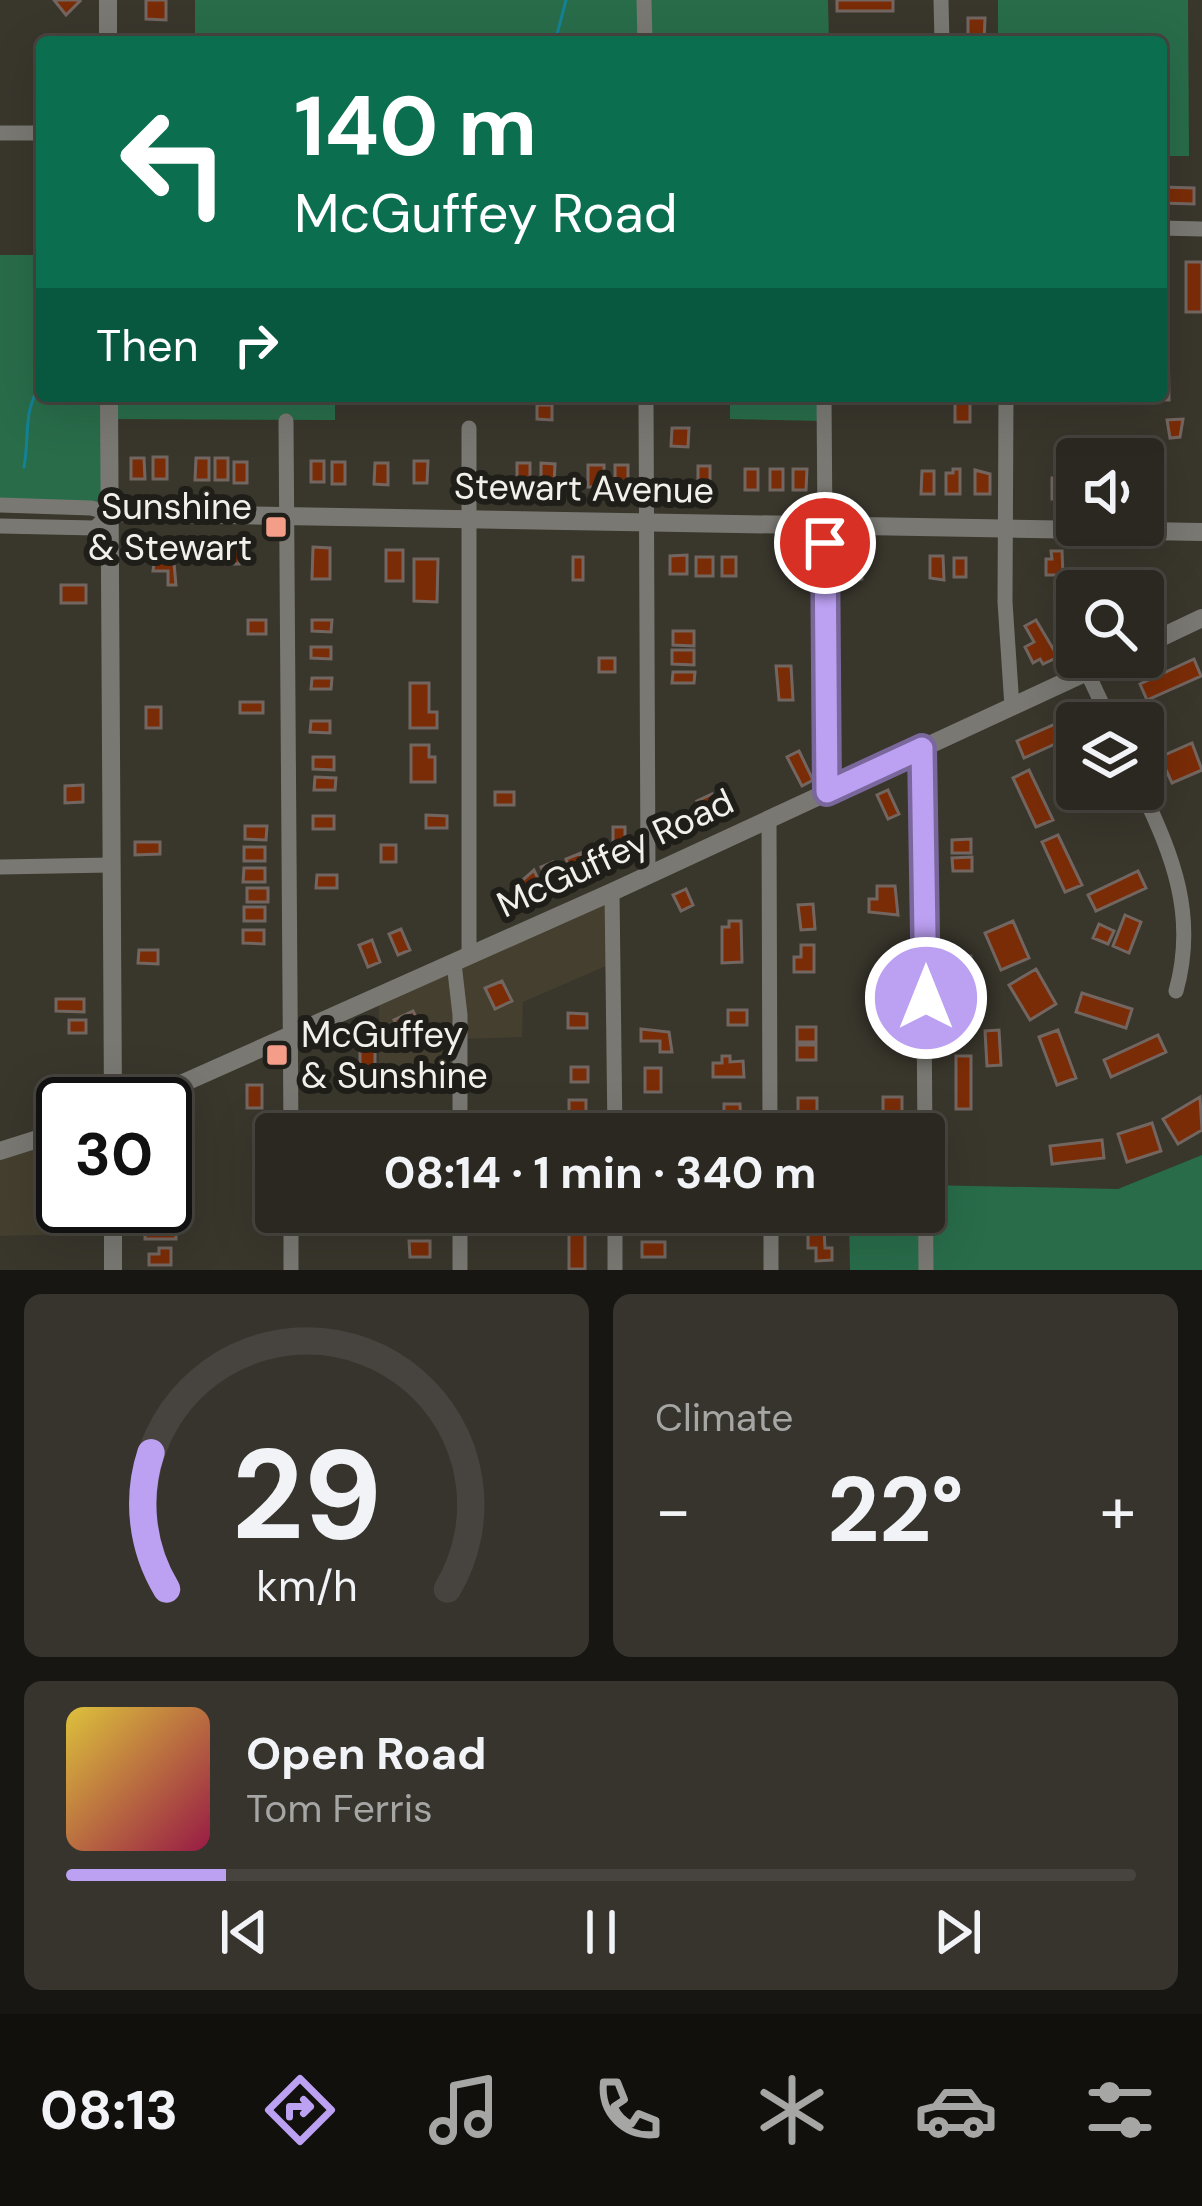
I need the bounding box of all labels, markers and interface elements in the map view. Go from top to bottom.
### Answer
text: 140 m [294,72,537,181]
icon: left [96,84,252,240]
text: McGuffey Road [294,178,678,249]
icon: right [223,312,289,378]
text: Then [96,316,199,375]
map controls [1056,438,1164,810]
button: sound [1056,438,1164,546]
street label: Stewart Avenue [454,462,714,514]
place label: Sunshine & Stewart [88,483,252,571]
pin [774,492,876,594]
icon: arrive [792,510,858,576]
marker: Sunshine & Stewart [263,514,289,540]
button: search [1056,570,1164,678]
button: layers [1056,702,1164,810]
street label: McGuffey Road [489,778,741,928]
position arrow [863,935,989,1061]
place label: McGuffey & Sunshine [301,1011,488,1099]
marker: McGuffey & Sunshine [264,1042,290,1068]
speed limit sign: 30 [36,1077,192,1233]
text: 08:14 · 1 min · 340 m [384,1143,816,1202]
text: Climate [655,1392,793,1443]
text: 29 [231,1414,382,1577]
text: 22° [827,1452,964,1569]
text: − [655,1468,691,1553]
text: + [1100,1468,1136,1553]
text: km/h [256,1557,357,1613]
text: Open Road [246,1724,487,1783]
text: Tom Ferris [246,1783,433,1834]
icon: previous [211,1899,277,1965]
icon: pause [568,1899,634,1965]
icon: next [925,1899,991,1965]
icon: directions [258,2068,342,2152]
icon: music [422,2068,506,2152]
icon: phone [586,2068,670,2152]
icon: climate [750,2068,834,2152]
icon: car [914,2068,998,2152]
icon: filters [1078,2068,1162,2152]
text: 08:13 [40,2075,178,2146]

